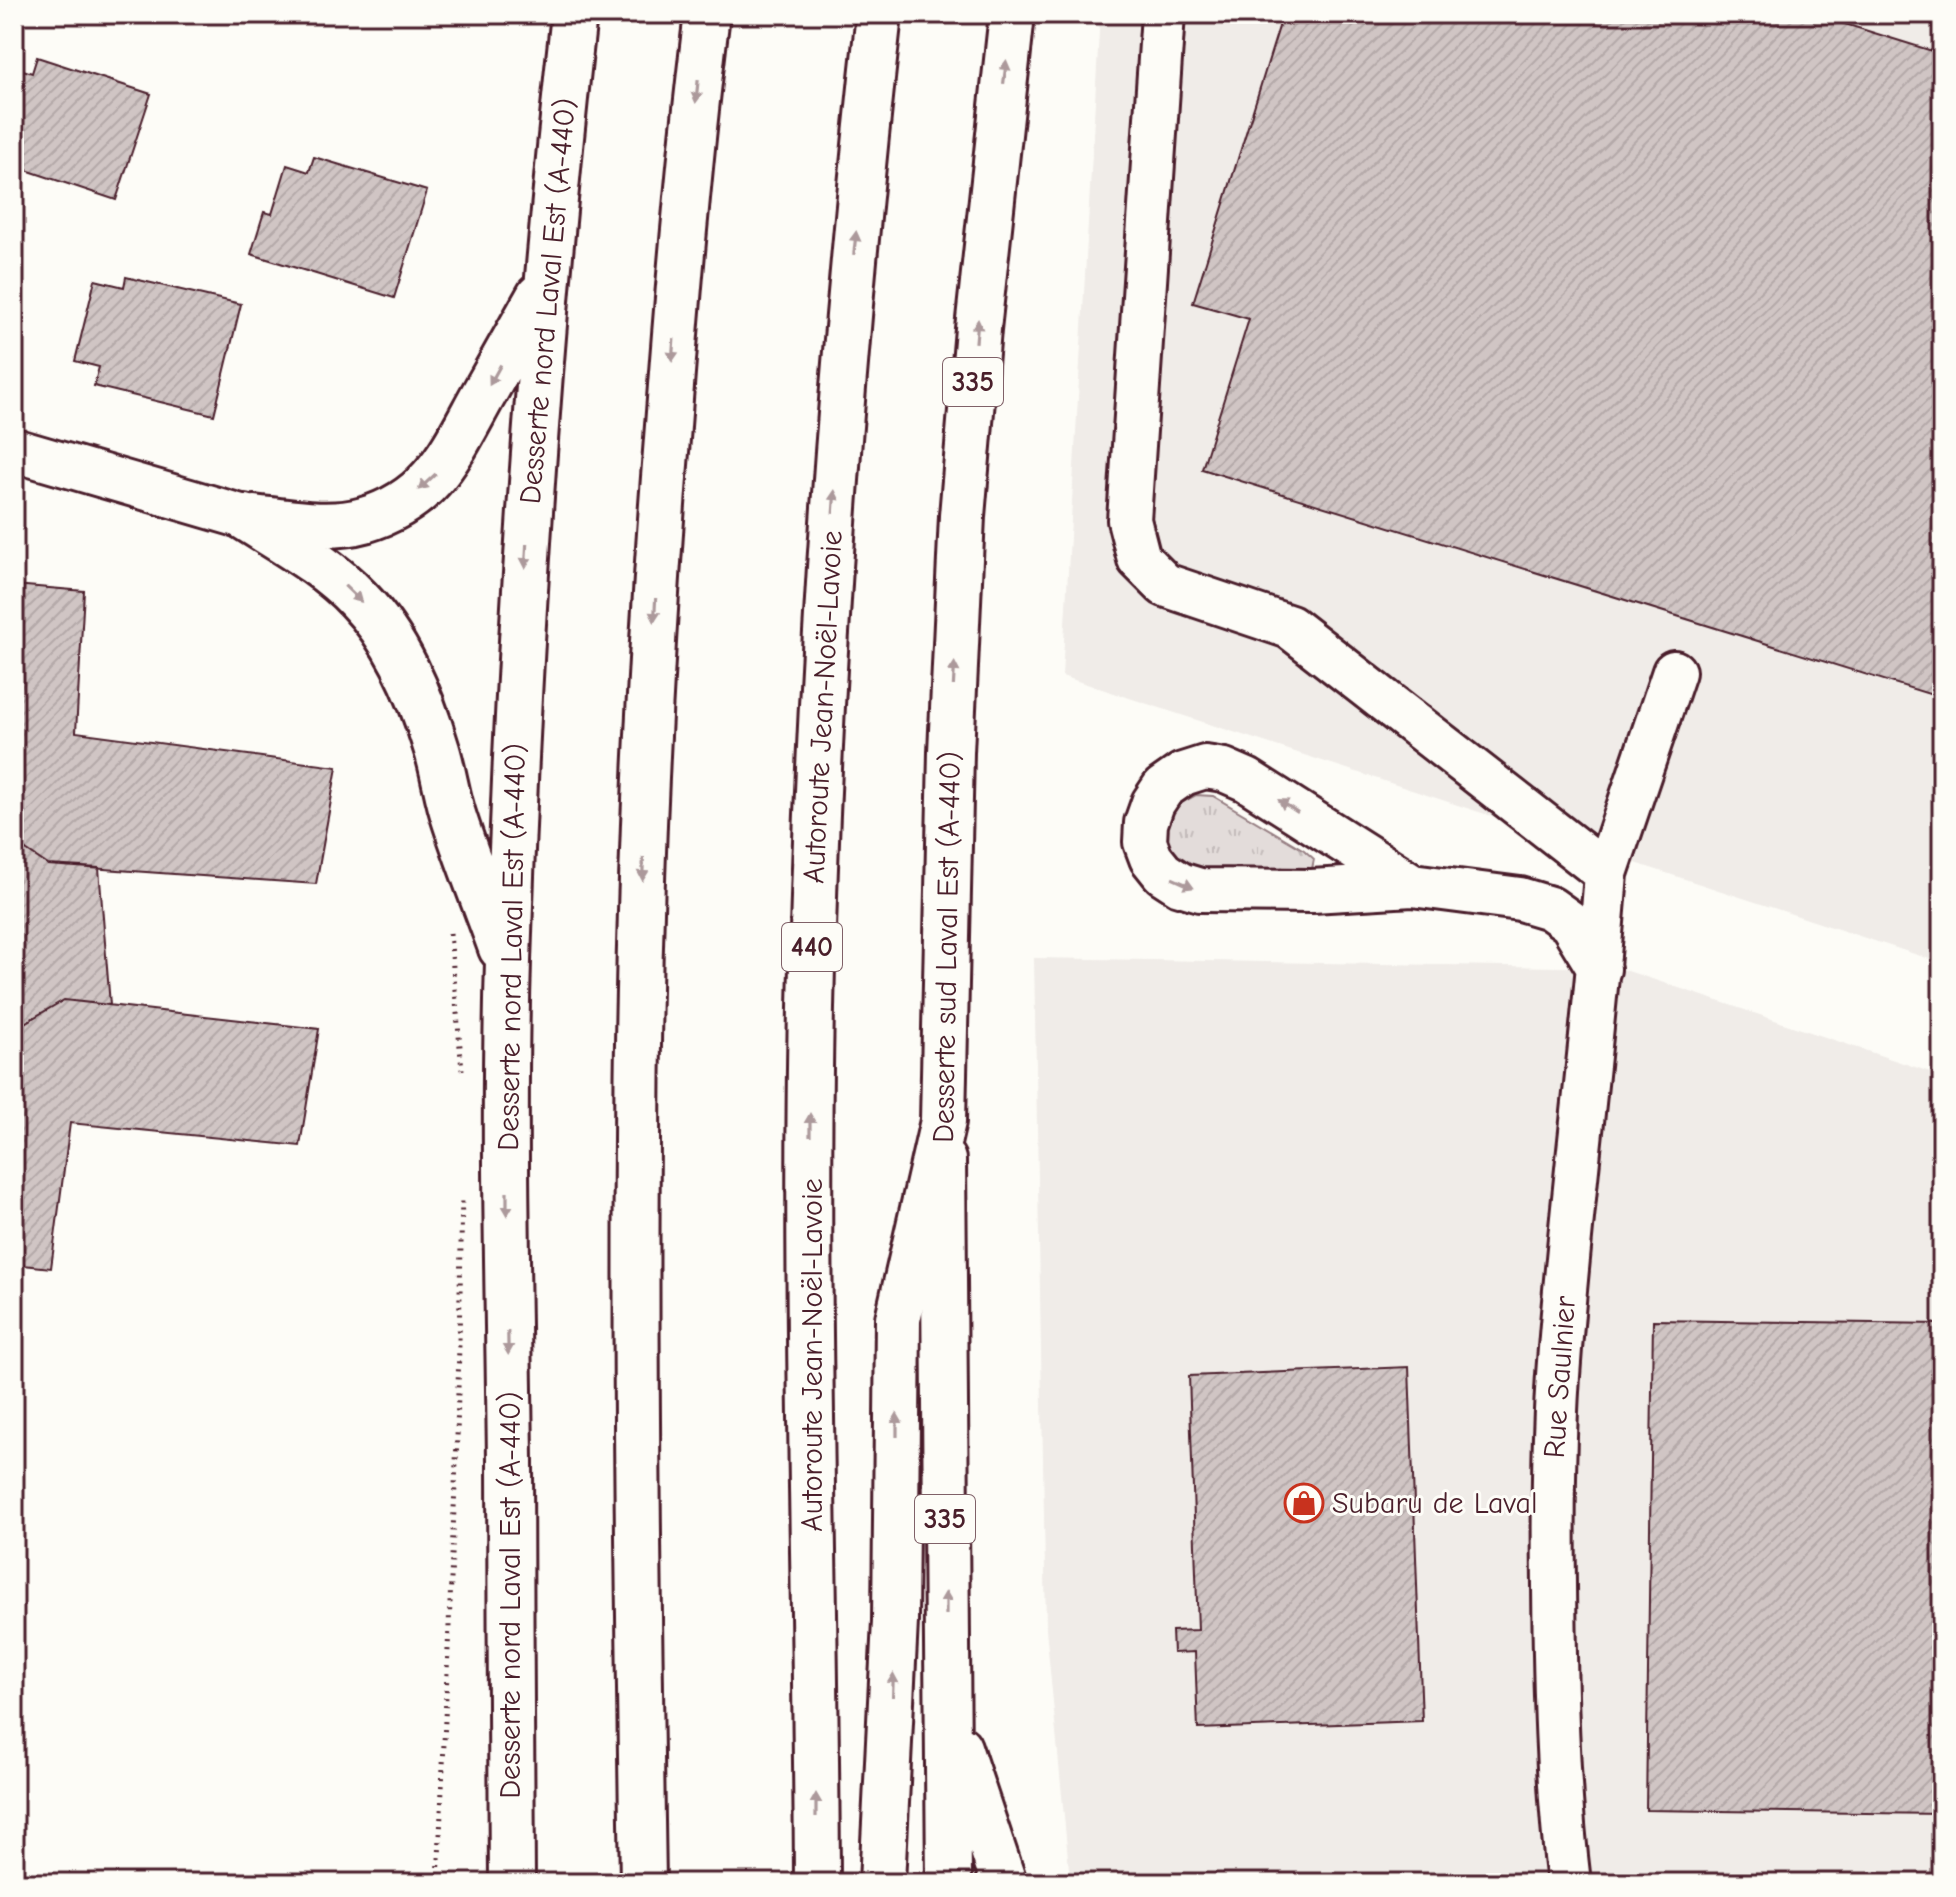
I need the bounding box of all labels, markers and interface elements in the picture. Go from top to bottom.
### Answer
one-way arrow [999,59,1012,84]
one-way arrow [691,79,704,104]
street label: Desserte nord Laval Est (A-440) [513,97,583,505]
one-way arrow [849,230,862,255]
one-way arrow [971,318,984,343]
one-way arrow [666,338,679,363]
road number: 335 [943,358,1003,406]
one-way arrow [488,364,502,386]
one-way arrow [418,473,437,491]
one-way arrow [828,489,841,514]
street label: Autoroute Jean-Noël-Lavoie [796,530,850,884]
one-way arrow [519,544,532,569]
one-way arrow [343,584,362,603]
one-way arrow [648,598,661,623]
one-way arrow [948,661,961,686]
street label: Desserte nord Laval Est (A-440) [491,743,533,1151]
street label: Desserte sud Laval Est (A-440) [926,751,968,1143]
one-way arrow [1277,799,1299,813]
one-way arrow [637,857,650,882]
one-way arrow [1171,877,1194,890]
road number: 440 [782,923,842,971]
one-way arrow [804,1112,816,1137]
street label: Autoroute Jean-Noël-Lavoie [795,1178,830,1532]
one-way arrow [501,1192,513,1217]
street label: Rue Saulnier [1537,1295,1583,1459]
one-way arrow [502,1331,514,1356]
street label: Desserte nord Laval Est (A-440) [493,1391,528,1799]
one-way arrow [891,1412,903,1437]
shop icon: Subaru de Laval [1283,1482,1325,1524]
place label: Subaru de Laval [1332,1486,1538,1521]
road number: 335 [915,1495,975,1543]
one-way arrow [940,1590,952,1615]
one-way arrow [887,1672,900,1697]
one-way arrow [810,1792,822,1817]

